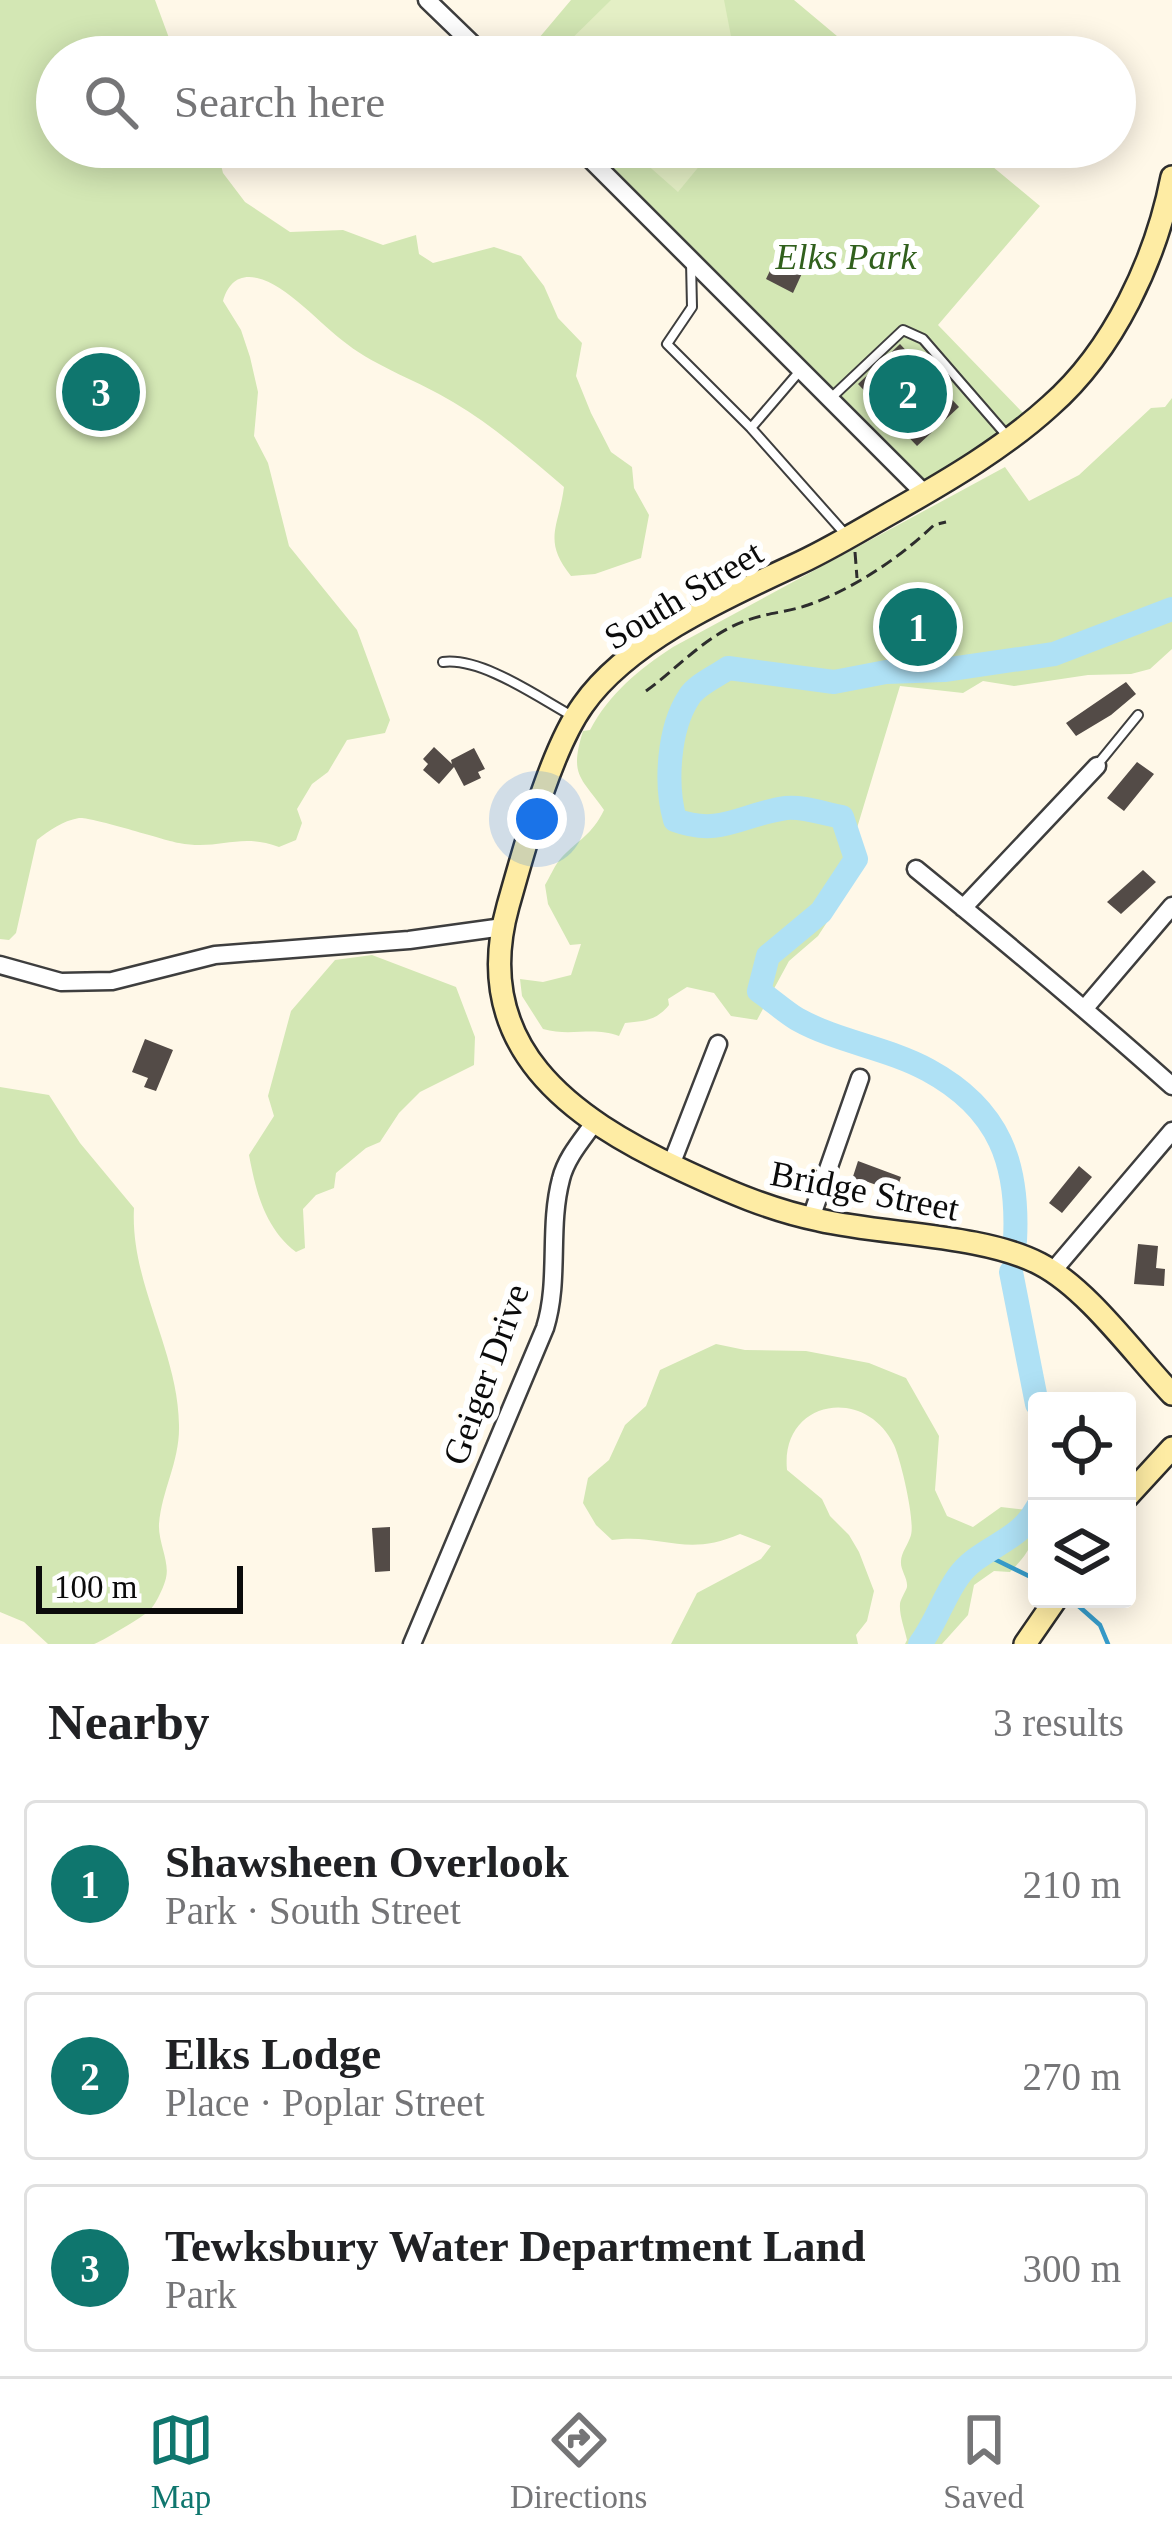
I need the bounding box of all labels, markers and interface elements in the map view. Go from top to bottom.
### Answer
search box [36,36,1136,168]
icon: search [78,69,144,135]
text: Search here [174,77,385,127]
park label: Elks Park [775,237,917,277]
pin: 3 [62,347,140,437]
pin: 2 [869,349,947,439]
street label: South Street [597,532,770,658]
pin: 1 [879,582,957,672]
your location [507,789,567,849]
street label: Bridge Street [767,1153,962,1229]
street label: Geiger Drive [435,1279,537,1470]
map controls [1028,1392,1136,1608]
button: locate [1028,1392,1136,1500]
button: layers [1028,1500,1136,1608]
scale bar [36,1560,243,1613]
text: 100 m [54,1569,137,1605]
text: Nearby [48,1694,209,1750]
text: 3 results [993,1701,1124,1744]
text: Shawsheen Overlook [165,1837,569,1887]
text: 1 [80,1863,100,1906]
text: 210 m [1022,1863,1121,1906]
text: Park · South Street [165,1889,461,1932]
text: Elks Lodge [165,2029,381,2079]
text: 2 [80,2055,100,2098]
text: 270 m [1022,2055,1121,2098]
text: Place · Poplar Street [165,2081,484,2124]
text: Tewksbury Water Department Land [165,2221,866,2271]
text: 3 [80,2247,100,2290]
text: 300 m [1022,2247,1121,2290]
text: Park [165,2273,237,2316]
tab: Map [148,2407,214,2516]
tab: Directions [510,2407,647,2516]
tab: Saved [943,2407,1024,2516]

